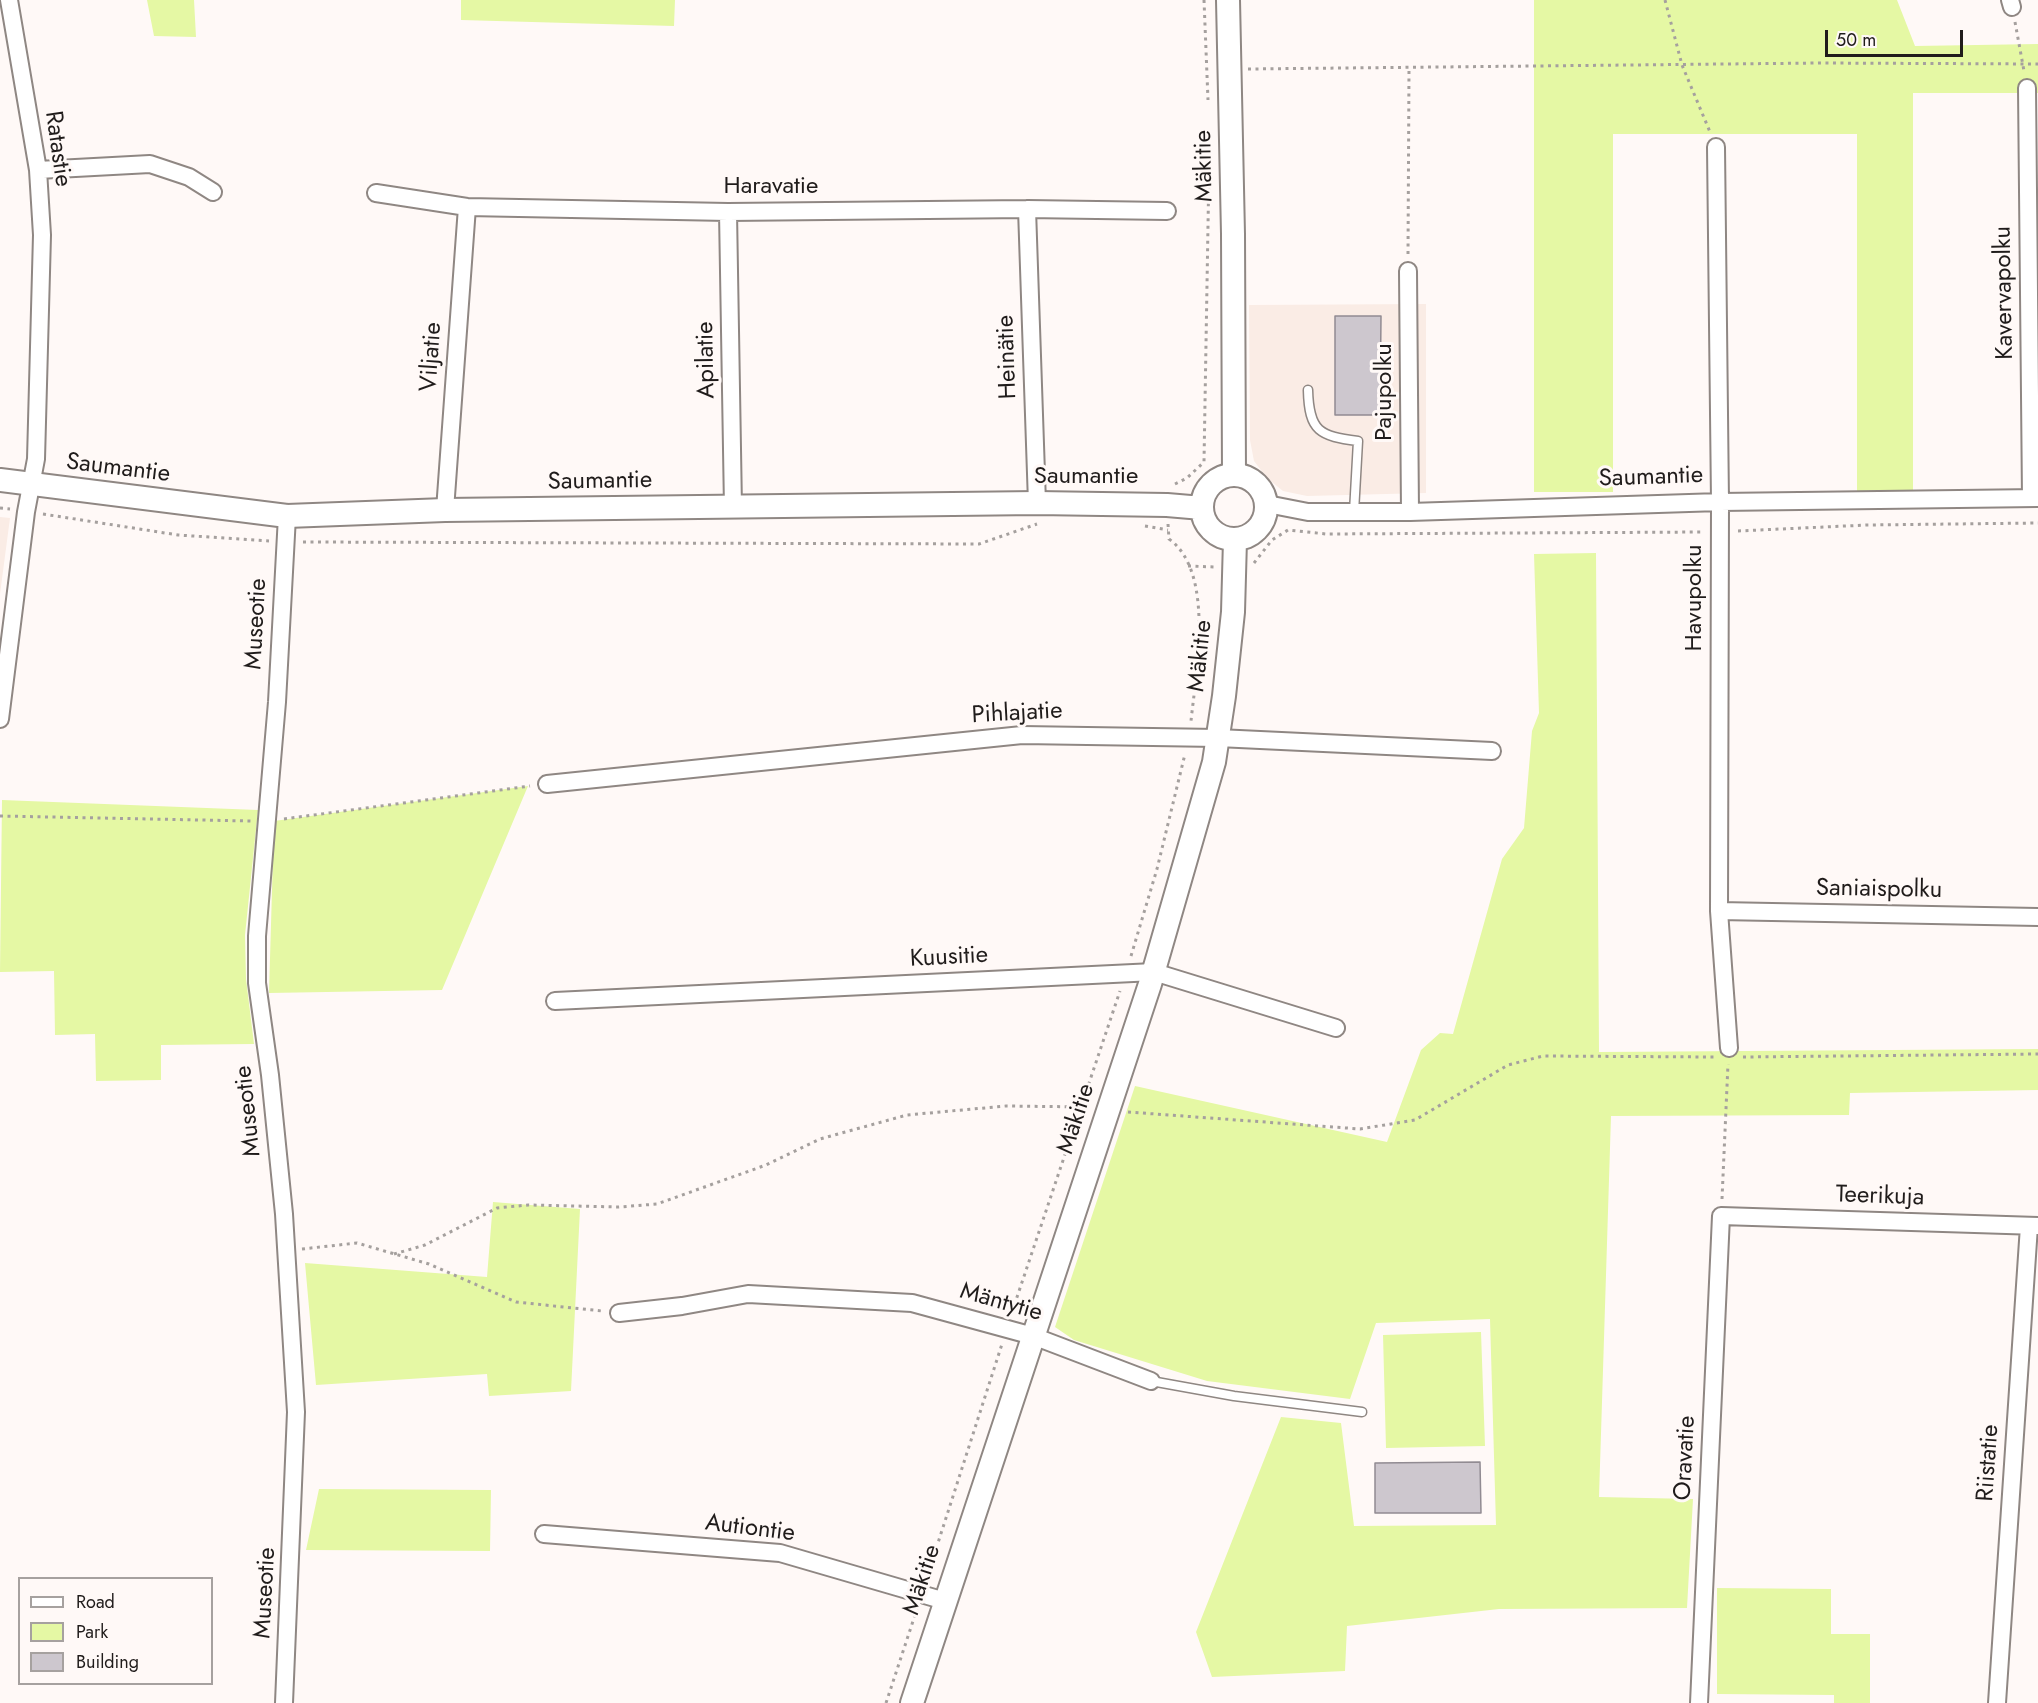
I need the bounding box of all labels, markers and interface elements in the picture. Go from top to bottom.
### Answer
scale bar [1828,18,1966,56]
text: 50 m [1836,27,1876,53]
street label: Ratastie [37,109,77,189]
street label: Mäkitie [1190,130,1220,202]
street label: Haravatie [724,173,818,201]
street label: Kavervapolku [1989,226,2021,360]
street label: Heinätie [992,314,1024,400]
street label: Viljatie [415,321,449,393]
street label: Apilatie [692,321,722,399]
street label: Pajupolku [1371,343,1399,441]
street label: Saumantie [64,448,172,490]
street label: Saumantie [1598,462,1704,494]
street label: Saumantie [1034,463,1138,491]
street label: Saumantie [547,467,653,497]
street label: Havupolku [1681,545,1709,651]
street label: Museotie [240,578,274,670]
street label: Mäkitie [1183,619,1219,693]
street label: Pihlajatie [971,697,1063,731]
street label: Saniaispolku [1816,875,1942,905]
street label: Kuusitie [909,942,989,974]
street label: Museotie [230,1064,268,1158]
street label: Mäkitie [1052,1080,1102,1158]
street label: Teerikuja [1835,1181,1925,1213]
street label: Mäntytie [956,1278,1046,1328]
street label: Oravatie [1669,1415,1703,1501]
street label: Riistatie [1972,1423,2006,1503]
street label: Autiontie [704,1509,796,1549]
street label: Mäkitie [898,1541,948,1619]
street label: Museotie [249,1547,283,1639]
legend [18,1577,213,1685]
text: Road [76,1589,115,1615]
text: Park [76,1619,108,1645]
text: Building [76,1649,139,1675]

